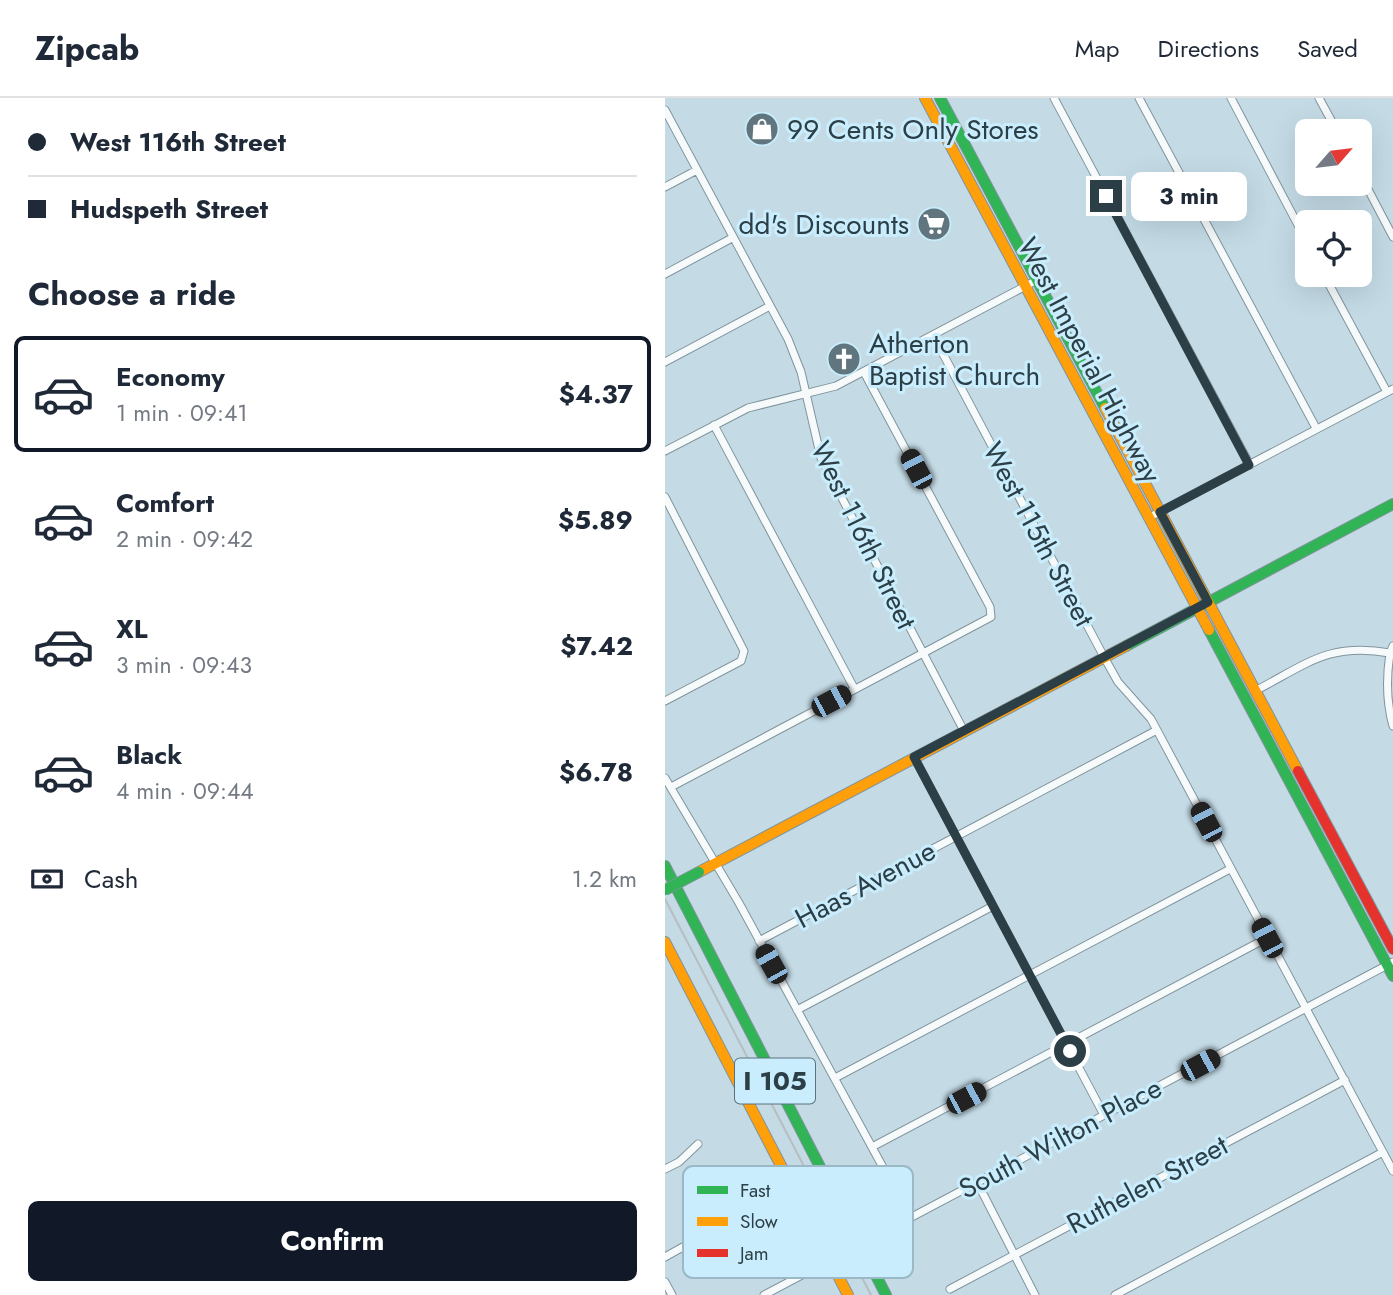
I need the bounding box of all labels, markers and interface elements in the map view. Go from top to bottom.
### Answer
text: Zipcab [35,25,139,72]
text: Map [1075,31,1120,66]
text: Directions [1158,31,1259,66]
text: Saved [1297,31,1358,66]
place label: 99 Cents Only Stores [787,109,1039,150]
shop icon: 99 Cents Only Stores [743,110,781,148]
north arrow [1295,119,1372,196]
map controls [1295,119,1372,287]
text: West 116th Street [70,123,286,161]
callout: 3 min [1131,172,1246,220]
text: 3 min [1159,179,1219,213]
route end [1090,180,1122,212]
text: Hudspeth Street [70,190,268,228]
place label: dd's Discounts [739,204,909,245]
supermarket icon: dd's Discounts [915,205,953,243]
button: locate [1295,210,1372,287]
street label: West Imperial Highway [1007,230,1172,491]
text: Choose a ride [28,271,236,317]
place label: Atherton Baptist Church [869,323,1040,396]
church icon: Atherton Baptist Church [825,340,863,378]
text: Economy [116,358,225,396]
icon: car [32,363,95,426]
text: $4.37 [559,375,633,413]
text: 1 min · 09:41 [116,396,248,430]
street label: West 116th Street [800,434,927,636]
street label: West 115th Street [973,435,1105,634]
car [897,446,936,492]
text: Comfort [116,484,214,522]
icon: car [32,489,95,552]
text: $5.89 [558,501,633,539]
text: 2 min · 09:42 [116,522,253,556]
text: XL [116,610,148,648]
icon: car [32,615,95,678]
text: $7.42 [560,627,633,665]
text: 3 min · 09:43 [116,648,252,682]
car [808,682,855,720]
text: Black [116,736,182,774]
icon: car [32,741,95,804]
text: $6.78 [559,753,633,791]
text: 4 min · 09:44 [116,774,254,808]
car [1187,799,1226,845]
street label: Haas Avenue [788,830,943,939]
icon: cash [28,860,66,898]
text: Cash [84,860,138,898]
text: 1.2 km [572,862,637,896]
car [1248,915,1287,961]
car [752,941,791,987]
route start [1054,1035,1086,1067]
car [1177,1046,1224,1084]
road number: I 105 [735,1058,815,1104]
street label: South Wilton Place [951,1068,1169,1209]
car [943,1079,990,1117]
street label: Ruthelen Street [1059,1125,1235,1244]
legend [683,1166,913,1278]
text: Fast [740,1177,771,1204]
button: Confirm [28,1201,637,1281]
text: Slow [740,1208,778,1235]
text: Jam [737,1240,769,1267]

